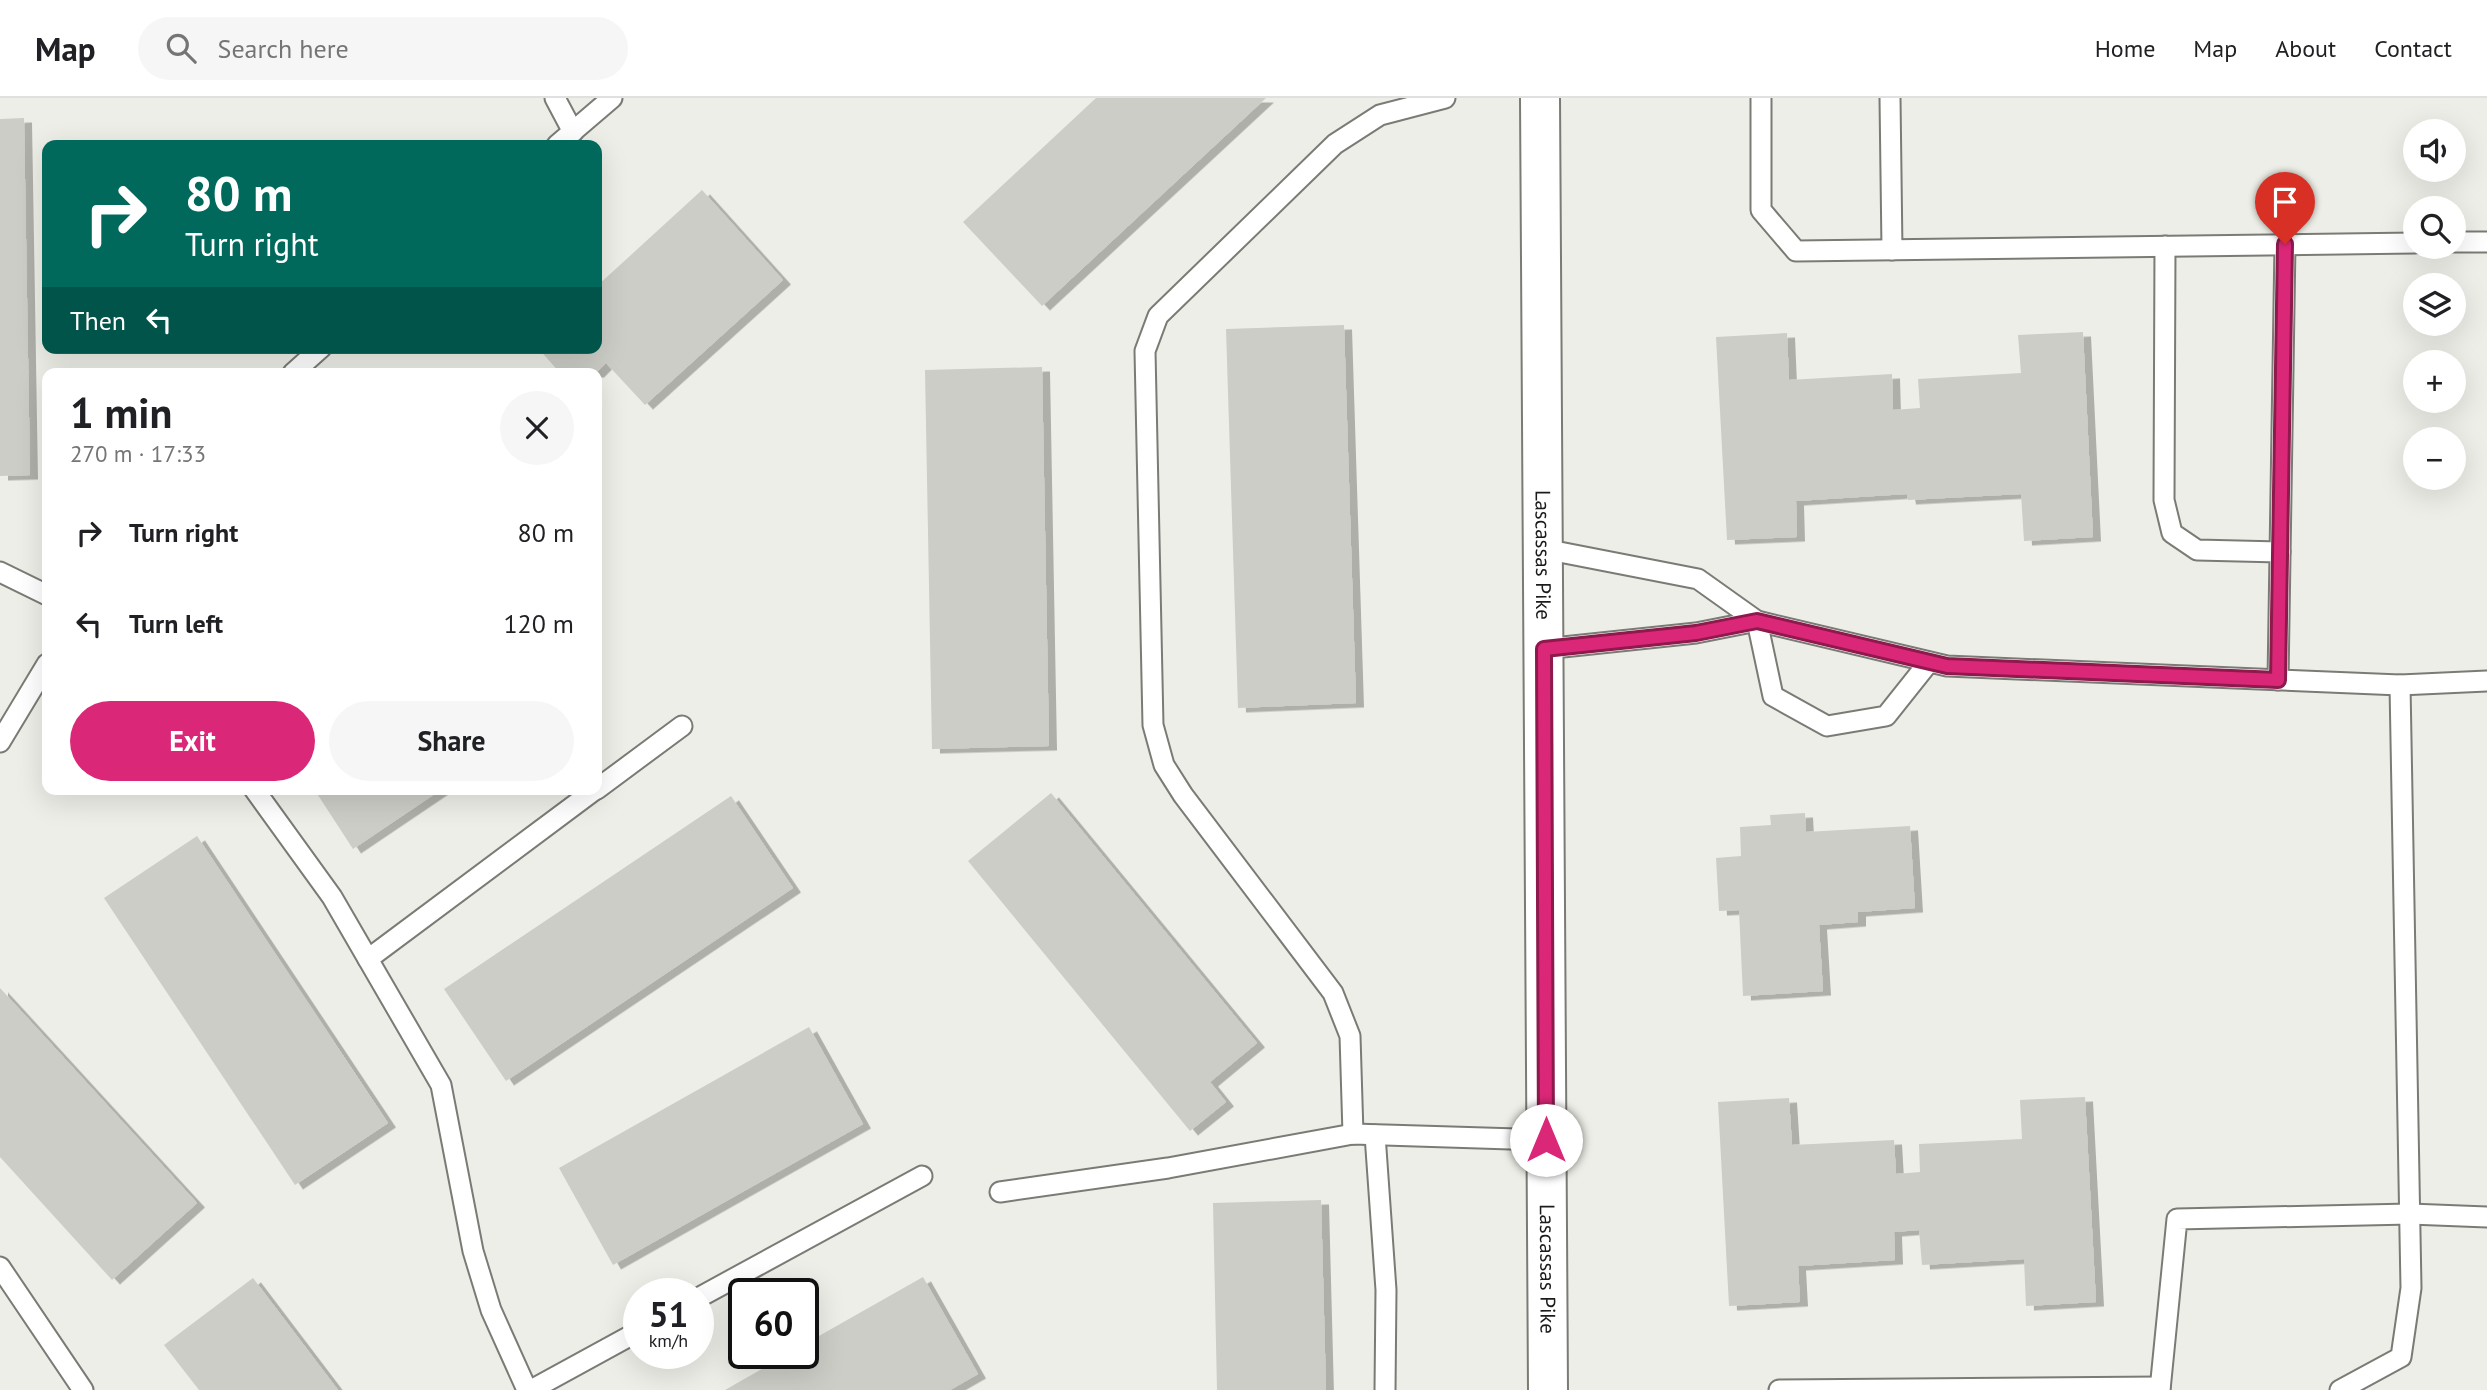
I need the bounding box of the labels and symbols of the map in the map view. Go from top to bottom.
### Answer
pin [2255,172,2315,244]
street label: Lascassas Pike [1529,490,1557,620]
position arrow [1509,1103,1583,1177]
street label: Lascassas Pike [1534,1204,1562,1334]
speed limit sign: 60 [728,1278,819,1369]

